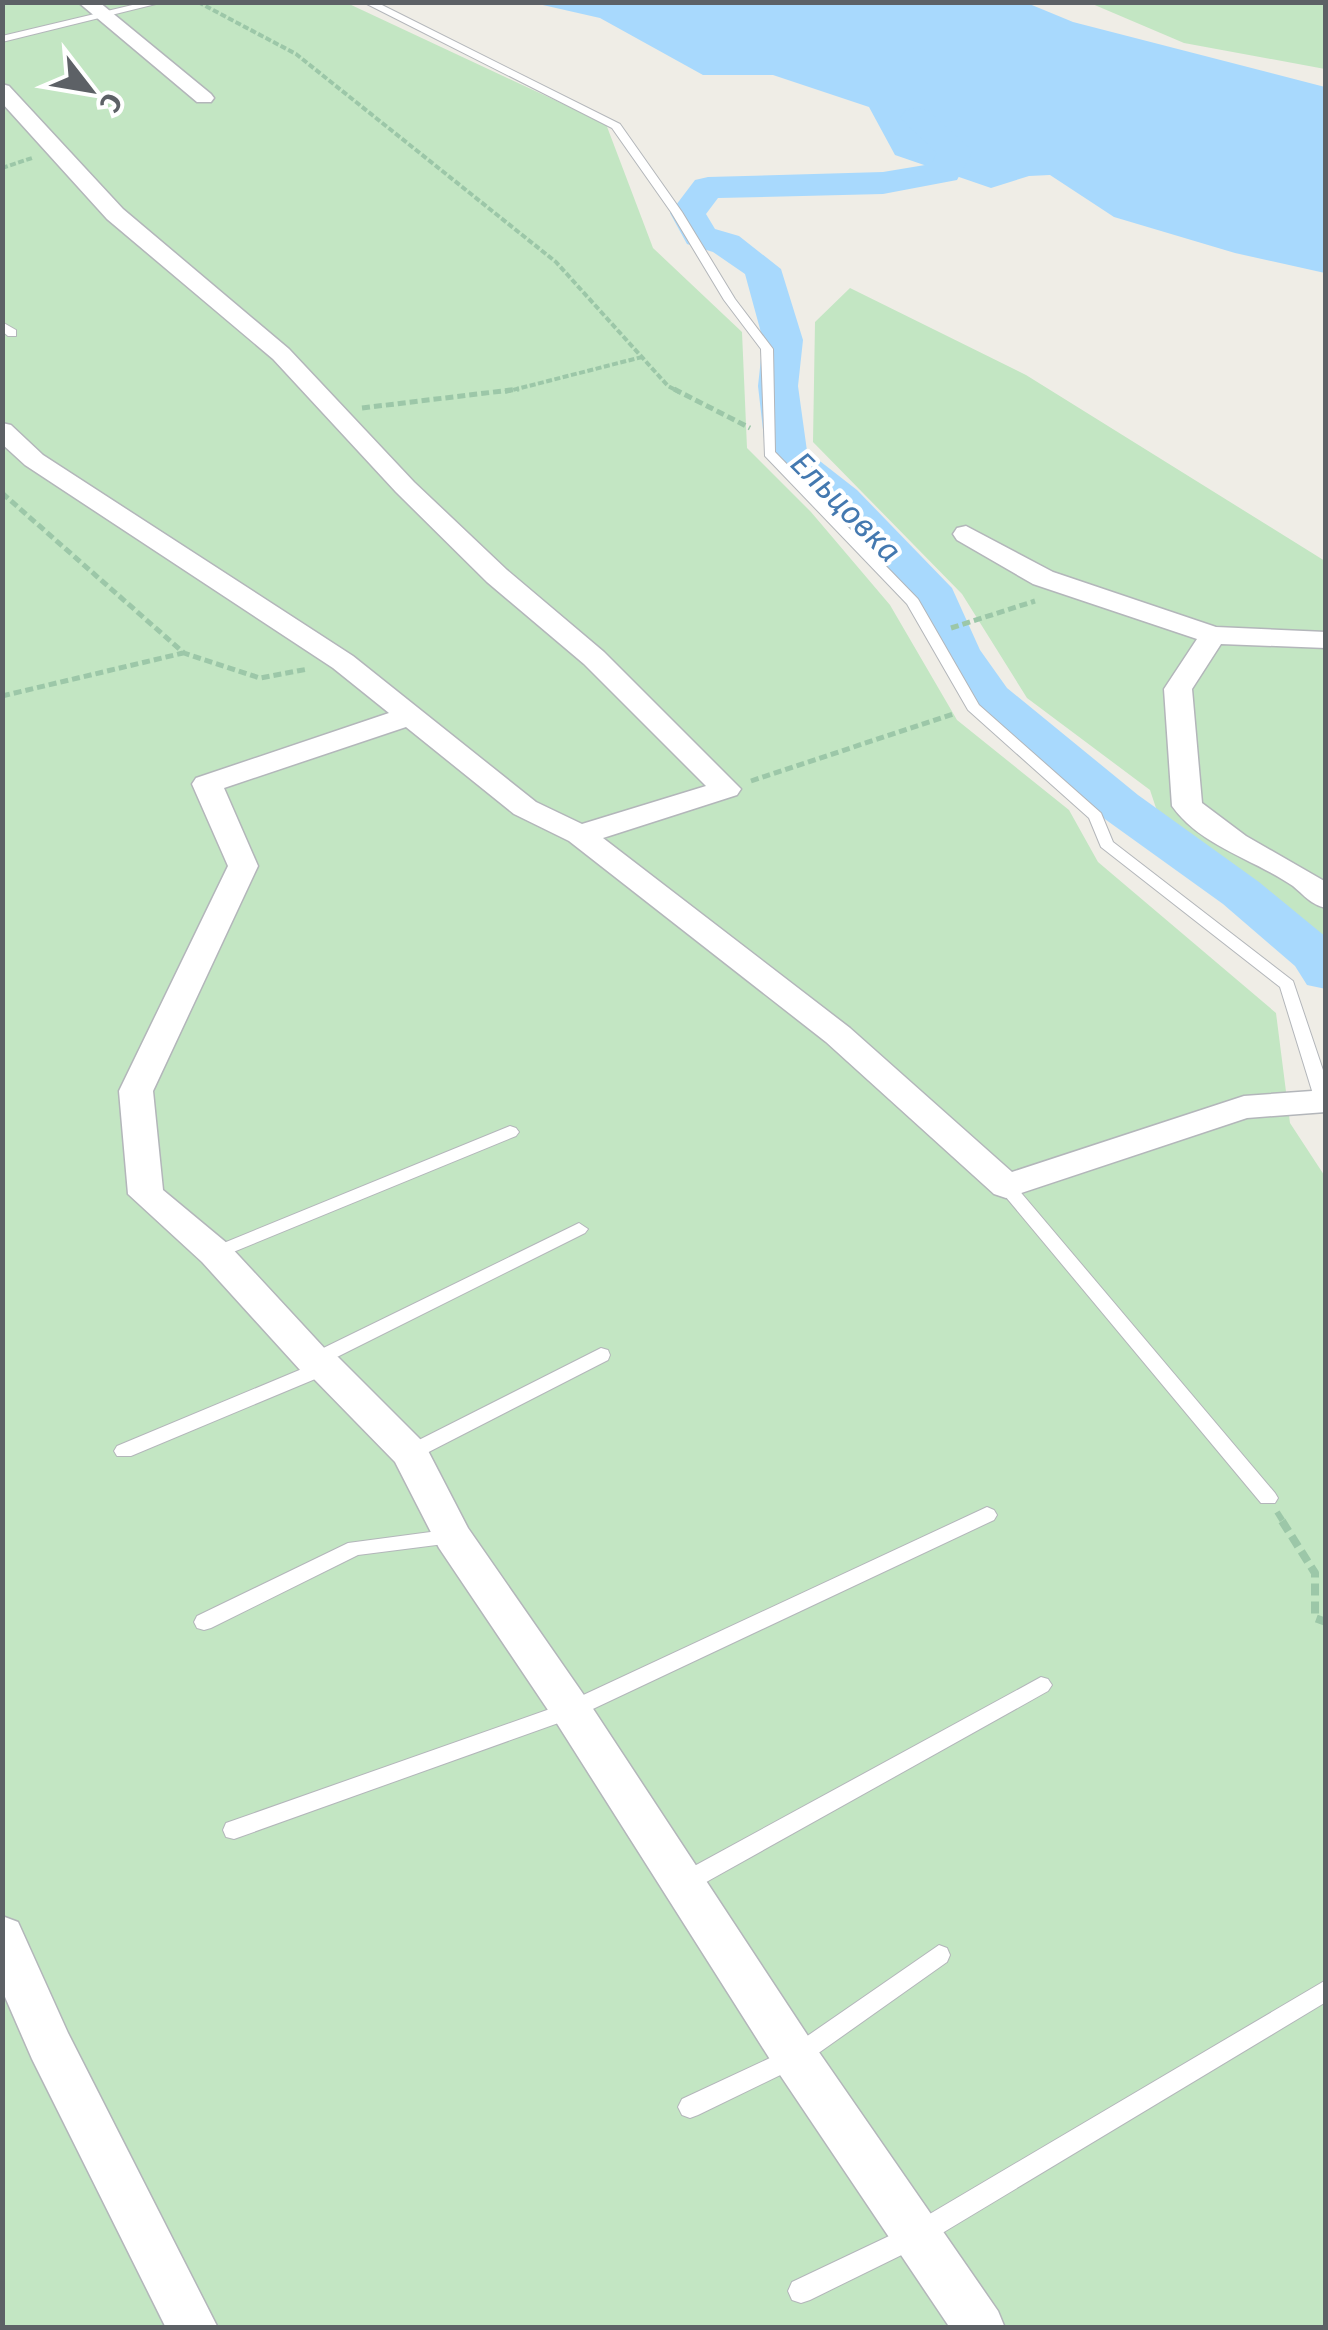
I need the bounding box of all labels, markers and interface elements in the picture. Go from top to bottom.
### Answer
north arrow [40,40,140,140]
text: С [93,87,129,118]
water label: Ельцовка [783,444,909,570]

